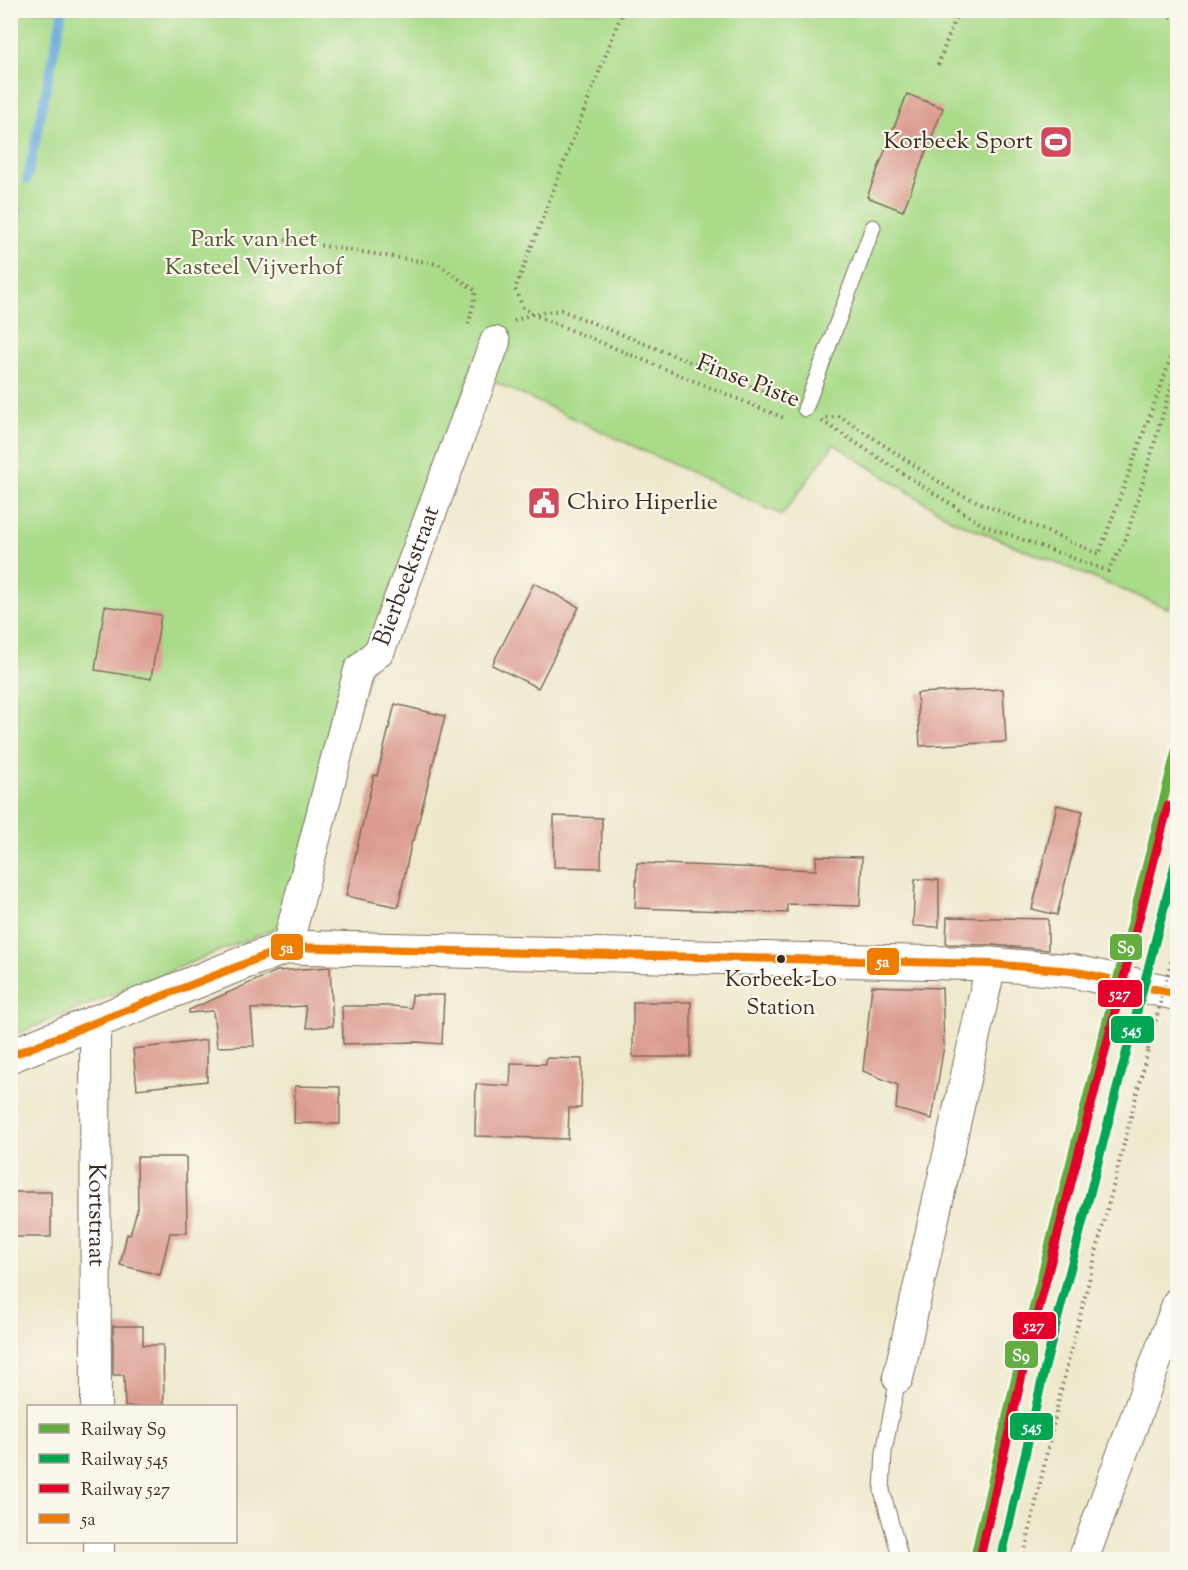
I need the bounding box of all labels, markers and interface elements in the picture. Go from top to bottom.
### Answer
sports icon: Korbeek Sport [1038,124,1074,160]
place label: Korbeek Sport [883,125,1033,159]
park label: Park van het Kasteel Vijverhof [165,223,345,285]
street label: Finse Piste [691,347,805,417]
public building icon: Chiro Hiperlie [526,485,562,521]
place label: Chiro Hiperlie [567,486,718,520]
street label: Bierbeekstraat [366,501,449,651]
line badge: 5a [270,933,304,961]
line badge: S9 [1109,933,1143,961]
text: 5a [279,938,294,961]
text: S9 [1117,938,1135,961]
line badge: 5a [866,947,900,976]
text: 5a [875,952,890,975]
marker: Korbeek-Lo Station [775,953,787,965]
place label: Korbeek-Lo Station [725,965,837,1025]
line badge: 527 [1097,979,1143,1008]
text: 527 [1108,984,1131,1007]
line badge: 545 [1110,1015,1155,1044]
text: 545 [1120,1020,1142,1043]
street label: Kortstraat [78,1163,113,1267]
line badge: 527 [1012,1311,1057,1340]
text: 527 [1022,1316,1045,1339]
line badge: S9 [1004,1340,1039,1369]
text: S9 [1012,1346,1030,1369]
legend [27,1405,237,1543]
line badge: 545 [1009,1412,1054,1441]
text: 545 [1020,1417,1042,1440]
text: Railway S9 [81,1418,166,1444]
text: Railway 545 [81,1448,168,1474]
text: Railway 527 [81,1478,170,1504]
text: 5a [80,1508,95,1534]

